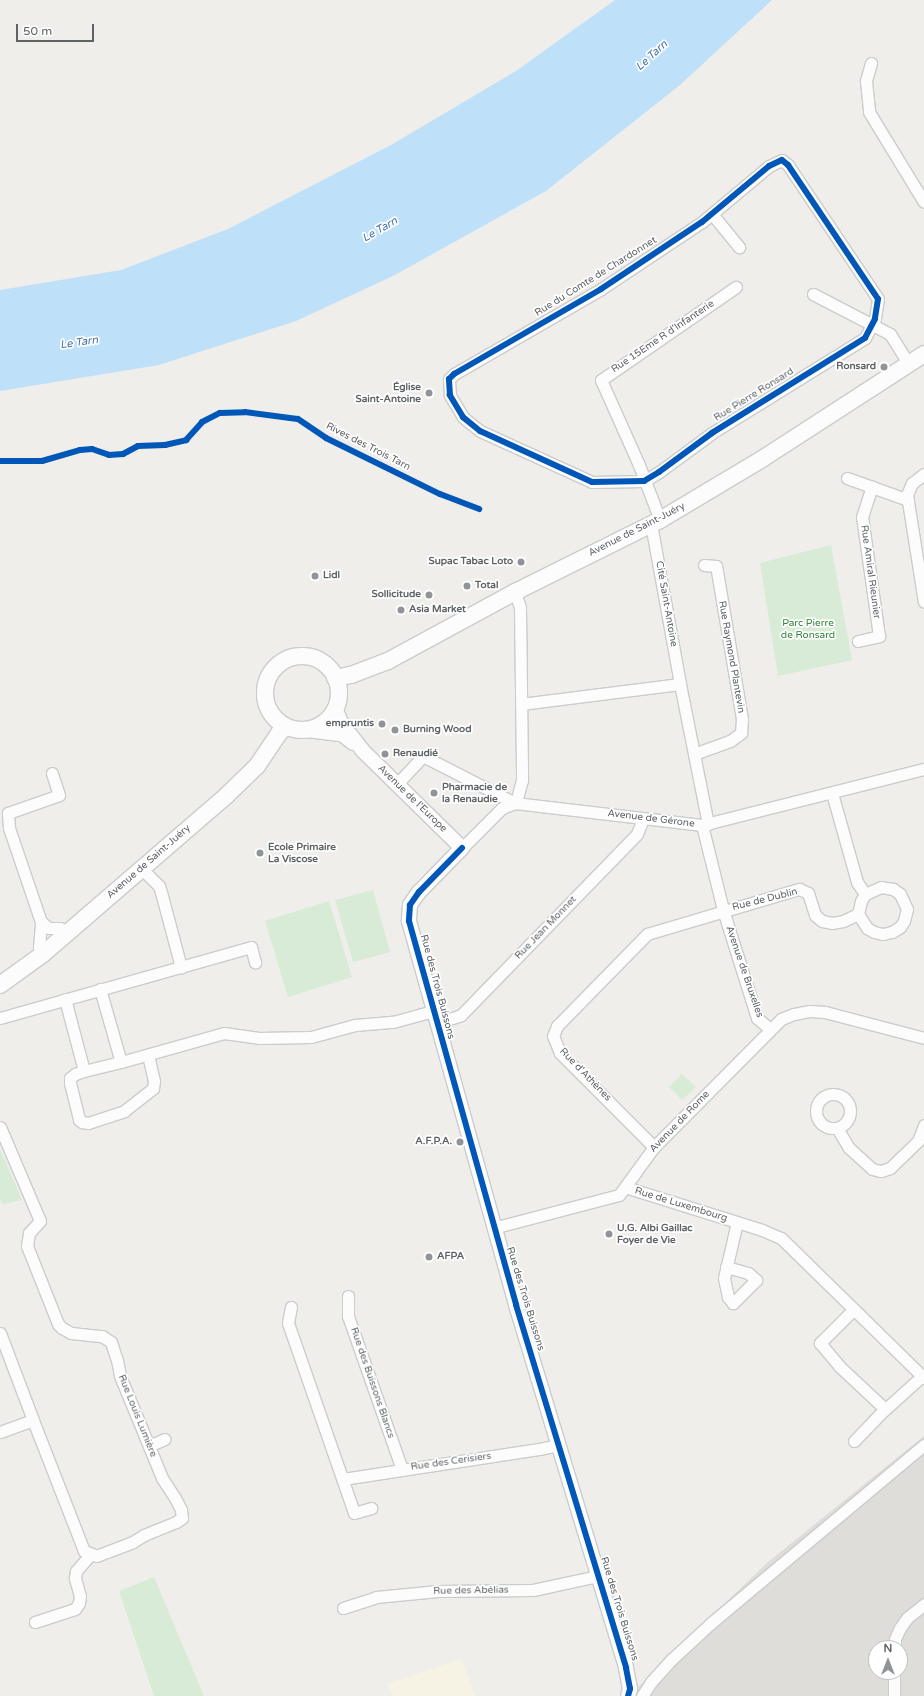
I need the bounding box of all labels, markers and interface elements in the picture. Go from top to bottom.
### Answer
scale bar [18,16,96,42]
text: 50 m [23,24,52,38]
water label: Le Tarn [633,38,671,74]
water label: Le Tarn [360,215,400,245]
street label: Rue du Comte de Chardonnet [533,234,659,320]
street label: Rue 15Eme R d'Infanterie [609,298,717,376]
water label: Le Tarn [59,334,99,352]
place label: Ronsard [836,361,876,373]
marker: Ronsard [879,362,889,372]
street label: Rue Pierre Ronsard [712,366,796,424]
place label: Église Saint-Antoine [356,381,421,404]
marker: Église Saint-Antoine [424,388,434,398]
street label: Rives des Trois Tarn [324,420,412,474]
street label: Avenue de Saint-Juéry [587,500,687,560]
street label: Rue Amiral Rieunier [857,524,883,620]
place label: Supac Tabac Loto [429,556,513,568]
marker: Supac Tabac Loto [516,557,526,567]
street label: Cité Saint-Antoine [653,560,679,648]
place label: Lidl [323,570,340,582]
marker: Lidl [310,571,320,581]
place label: Total [475,580,498,592]
marker: Total [462,581,472,591]
place label: Sollicitude [372,589,421,601]
marker: Sollicitude [424,590,434,600]
street label: Rue Raymond Plantevin [715,600,747,714]
place label: Asia Market [409,604,466,616]
marker: Asia Market [396,605,406,615]
park label: Parc Pierre de Ronsard [781,617,835,640]
place label: empruntis [326,718,374,730]
marker: empruntis [377,719,387,729]
place label: Burning Wood [403,724,471,736]
marker: Burning Wood [390,725,400,735]
place label: Renaudié [393,748,438,760]
marker: Renaudié [380,749,390,759]
street label: Avenue de l'Europe [375,763,449,835]
place label: Pharmacie de la Renaudie [442,781,507,804]
marker: Pharmacie de la Renaudie [429,788,439,798]
street label: Avenue de Gérone [607,808,695,830]
street label: Avenue de Saint-Juéry [105,822,193,902]
place label: Ecole Primaire La Viscose [268,841,336,864]
marker: Ecole Primaire La Viscose [255,848,265,858]
street label: Rue de Dublin [731,886,799,914]
street label: Rue Jean Monnet [513,894,579,962]
street label: Avenue de Bruxelles [723,925,765,1019]
street label: Rue des Trois Buissons [417,933,457,1041]
street label: Rue d'Athènes [557,1046,613,1104]
street label: Avenue de Rome [648,1089,712,1155]
place label: A.F.P.A. [415,1136,452,1148]
marker: A.F.P.A. [455,1137,465,1147]
street label: Rue de Luxembourg [633,1185,729,1225]
place label: U.G. Albi Gaillac Foyer de Vie [617,1222,693,1246]
marker: U.G. Albi Gaillac Foyer de Vie [604,1229,614,1239]
street label: Rue des Trois Buissons [503,1246,547,1352]
place label: AFPA [437,1251,464,1263]
marker: AFPA [424,1252,434,1262]
street label: Rue des Buissons Blancs [347,1326,397,1440]
street label: Rue Louis Lumière [115,1373,159,1459]
street label: Rue des Cerisiers [410,1450,492,1474]
street label: Rue des Trois Buissons [597,1556,641,1662]
street label: Rue des Abélias [433,1584,509,1598]
north arrow [868,1640,908,1680]
text: N [884,1642,892,1655]

